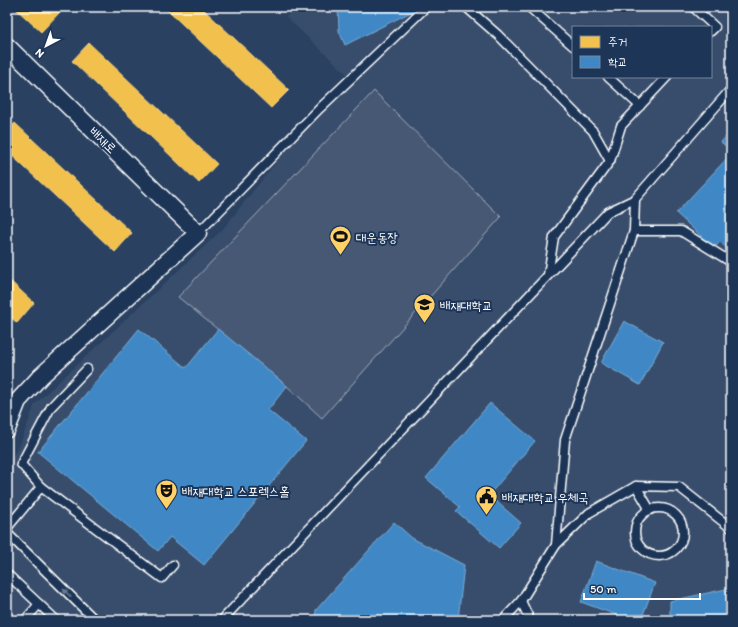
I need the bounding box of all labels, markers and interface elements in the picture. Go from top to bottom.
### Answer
north arrow [26,26,66,66]
legend [572,26,712,78]
text: 주거 [608,35,627,49]
text: N [33,46,47,61]
text: 학교 [608,55,627,69]
street label: 배재로 [86,124,120,156]
sports icon: 대운동장 [328,224,354,257]
place label: 대운동장 [356,230,398,245]
school or university icon: 배재대학교 [412,292,438,325]
place label: 배재대학교 [440,298,492,313]
theatre icon: 배재대학교 스포렉스홀 [153,478,179,511]
place label: 배재대학교 스포렉스홀 [182,484,290,499]
public building icon: 배재대학교 우체국 [473,484,499,517]
place label: 배재대학교 우체국 [502,490,589,505]
scale bar [584,575,700,601]
text: 50 m [590,582,616,596]
one-way arrow [62,588,72,598]

